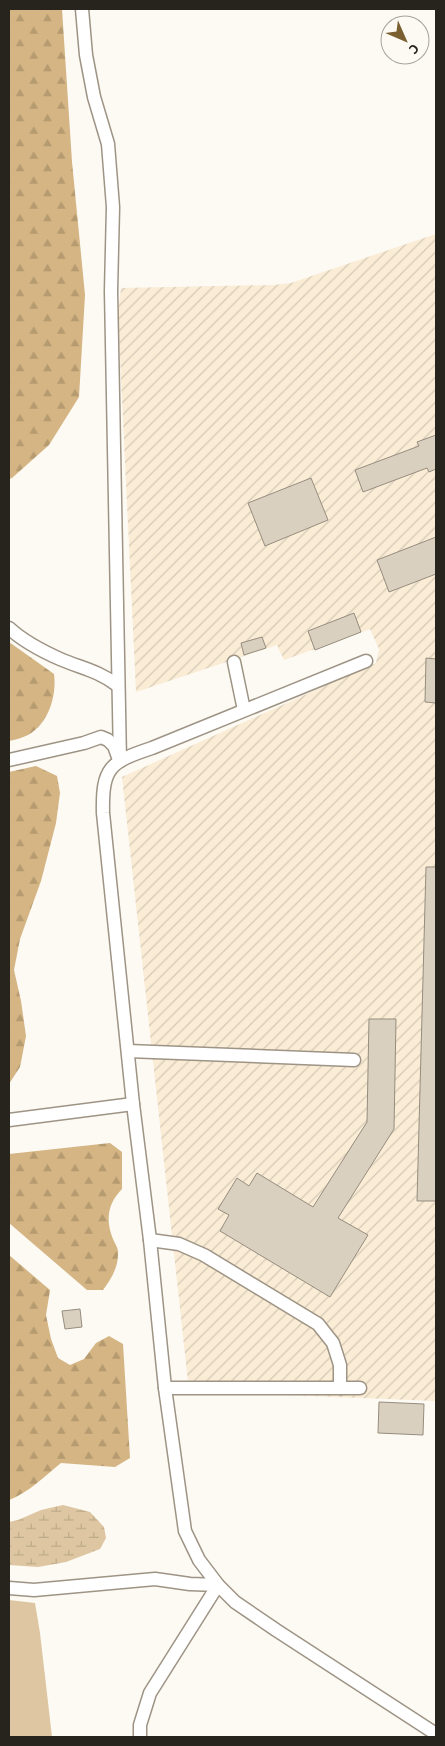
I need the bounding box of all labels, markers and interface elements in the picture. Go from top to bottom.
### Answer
north arrow [380,15,430,65]
text: С [406,41,421,56]

